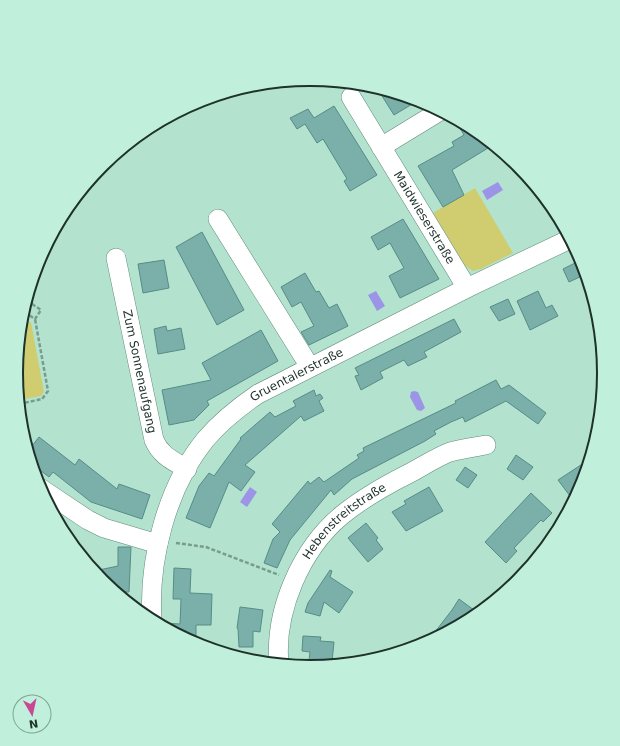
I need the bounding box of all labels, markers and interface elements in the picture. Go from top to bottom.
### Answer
street label: Maidwieserstraße [391,169,458,266]
street label: Zum Sonnenaufgang [120,308,159,435]
street label: Gruentalerstraße [247,345,345,404]
street label: Hebenstreitstraße [300,480,388,562]
north arrow [12,694,52,734]
text: N [28,716,39,731]

